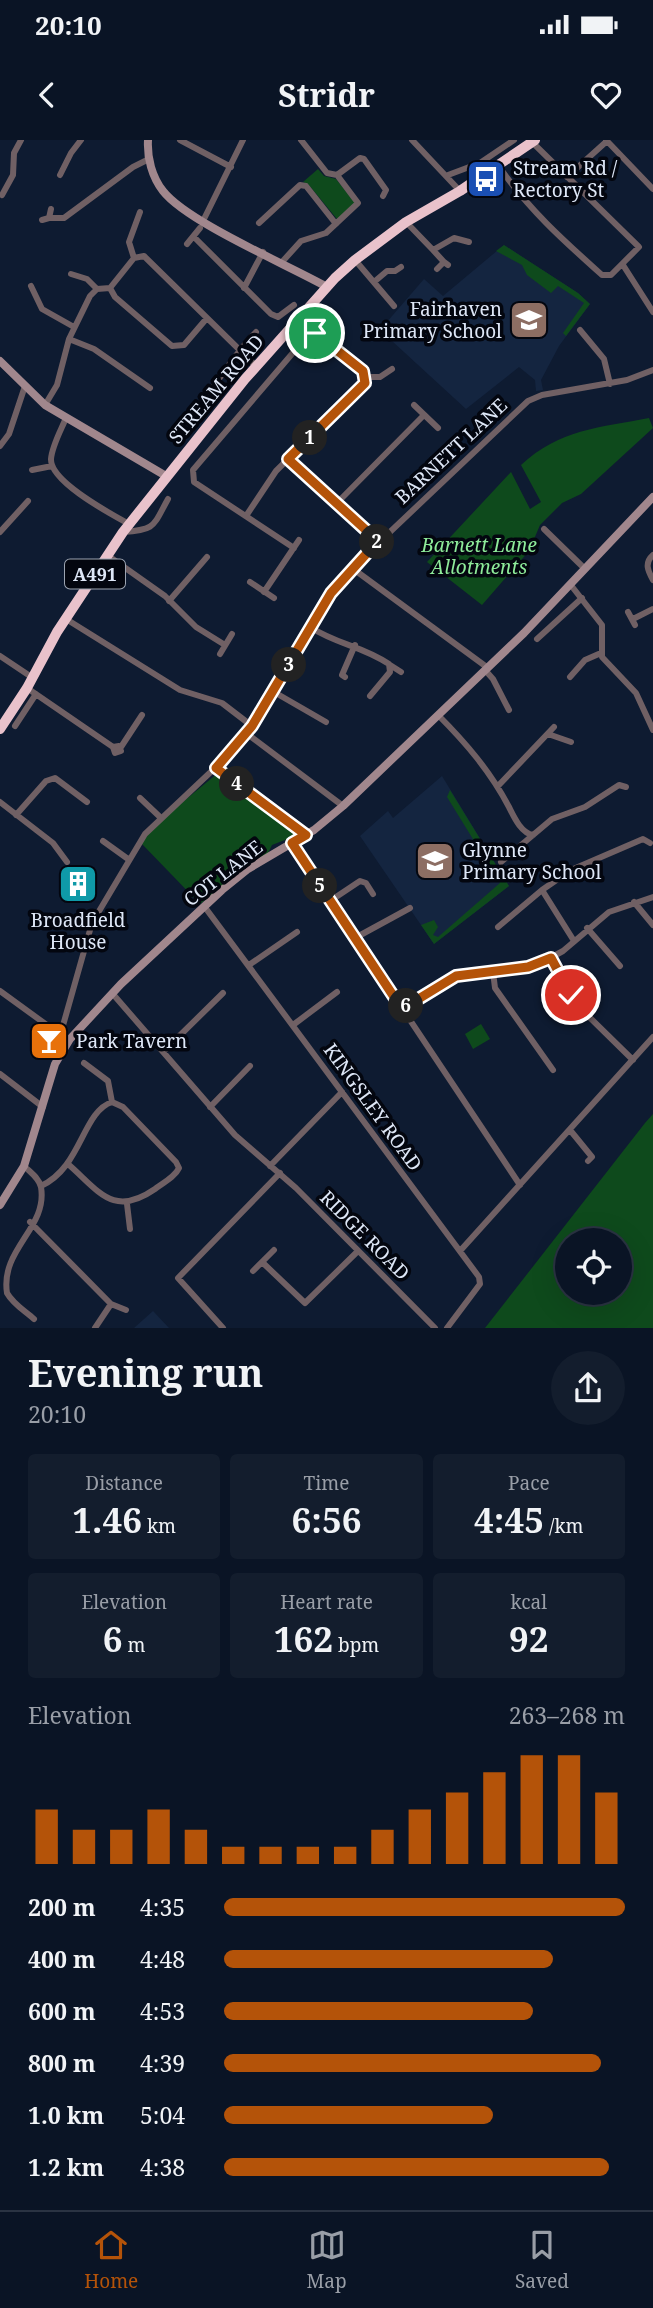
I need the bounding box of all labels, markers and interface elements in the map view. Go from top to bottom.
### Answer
text: 20:10 [35,7,102,43]
text: Stridr [278,73,375,116]
icon: back [28,76,66,114]
icon: heart [587,76,625,114]
place label: Stream Rd / Rectory St [513,155,618,203]
bus stop icon: Stream Rd / Rectory St [465,158,507,200]
place label: Fairhaven Primary School [363,296,502,344]
school or university icon: Fairhaven Primary School [508,299,550,341]
pin [285,303,345,363]
icon: arrive [296,314,334,352]
street label: STREAM ROAD [163,329,269,449]
street label: BARNETT LANE [389,392,513,510]
pin: 1 [292,420,328,456]
text: 1 [304,424,315,450]
pin: 2 [360,524,394,560]
text: 2 [371,528,382,554]
park label: Barnett Lane Allotments [420,532,537,580]
road number: A491 [65,560,125,588]
pin: 3 [272,648,306,682]
text: 3 [283,651,294,677]
pin: 4 [219,766,254,802]
text: 4 [231,770,242,796]
street label: COT LANE [178,834,268,912]
place label: Glynne Primary School [462,837,601,885]
school or university icon: Glynne Primary School [414,840,456,882]
building icon: Broadfield House [57,863,99,905]
pin: 5 [302,868,338,904]
text: 5 [314,872,325,898]
place label: Broadfield House [30,907,126,955]
pin [541,965,601,1025]
icon: check [552,976,590,1014]
pin: 6 [388,988,424,1024]
text: 6 [400,992,411,1018]
bar icon: Park Tavern [28,1020,70,1062]
place label: Park Tavern [76,1028,187,1054]
street label: KINGSLEY ROAD [318,1038,428,1176]
street label: RIDGE ROAD [315,1185,415,1285]
map controls [555,1228,632,1305]
button: locate [555,1228,632,1305]
text: Evening run [28,1346,263,1398]
button: share [551,1351,625,1425]
text: 20:10 [28,1398,86,1430]
text: Distance [85,1470,163,1496]
text: Time [304,1470,349,1496]
text: Pace [508,1470,550,1496]
text: 1.46 [72,1496,142,1543]
text: 6:56 [292,1496,361,1543]
text: 4:45 [474,1496,544,1543]
text: km [142,1513,176,1539]
text: /km [544,1513,584,1539]
text: Elevation [81,1589,167,1615]
text: Heart rate [280,1589,373,1615]
text: kcal [510,1589,547,1615]
text: 6 [103,1615,123,1662]
text: 162 [274,1615,333,1662]
text: 92 [509,1615,549,1662]
text: m [123,1632,146,1658]
text: bpm [333,1632,379,1658]
text: Elevation [28,1699,132,1731]
text: 263–268 m [509,1699,625,1731]
text: 200 m [28,1891,96,1923]
text: 4:35 [140,1891,185,1923]
text: 400 m [28,1943,96,1975]
text: 4:48 [140,1943,185,1975]
text: 600 m [28,1995,96,2027]
text: 4:53 [140,1995,185,2027]
text: 800 m [28,2047,96,2079]
text: 4:39 [140,2047,185,2079]
text: 1.0 km [28,2099,104,2131]
text: 5:04 [140,2099,185,2131]
text: 1.2 km [28,2151,104,2183]
text: 4:38 [140,2151,185,2183]
tab: Home [84,2226,138,2294]
tab: Map [307,2226,347,2294]
tab: Saved [515,2226,569,2294]

